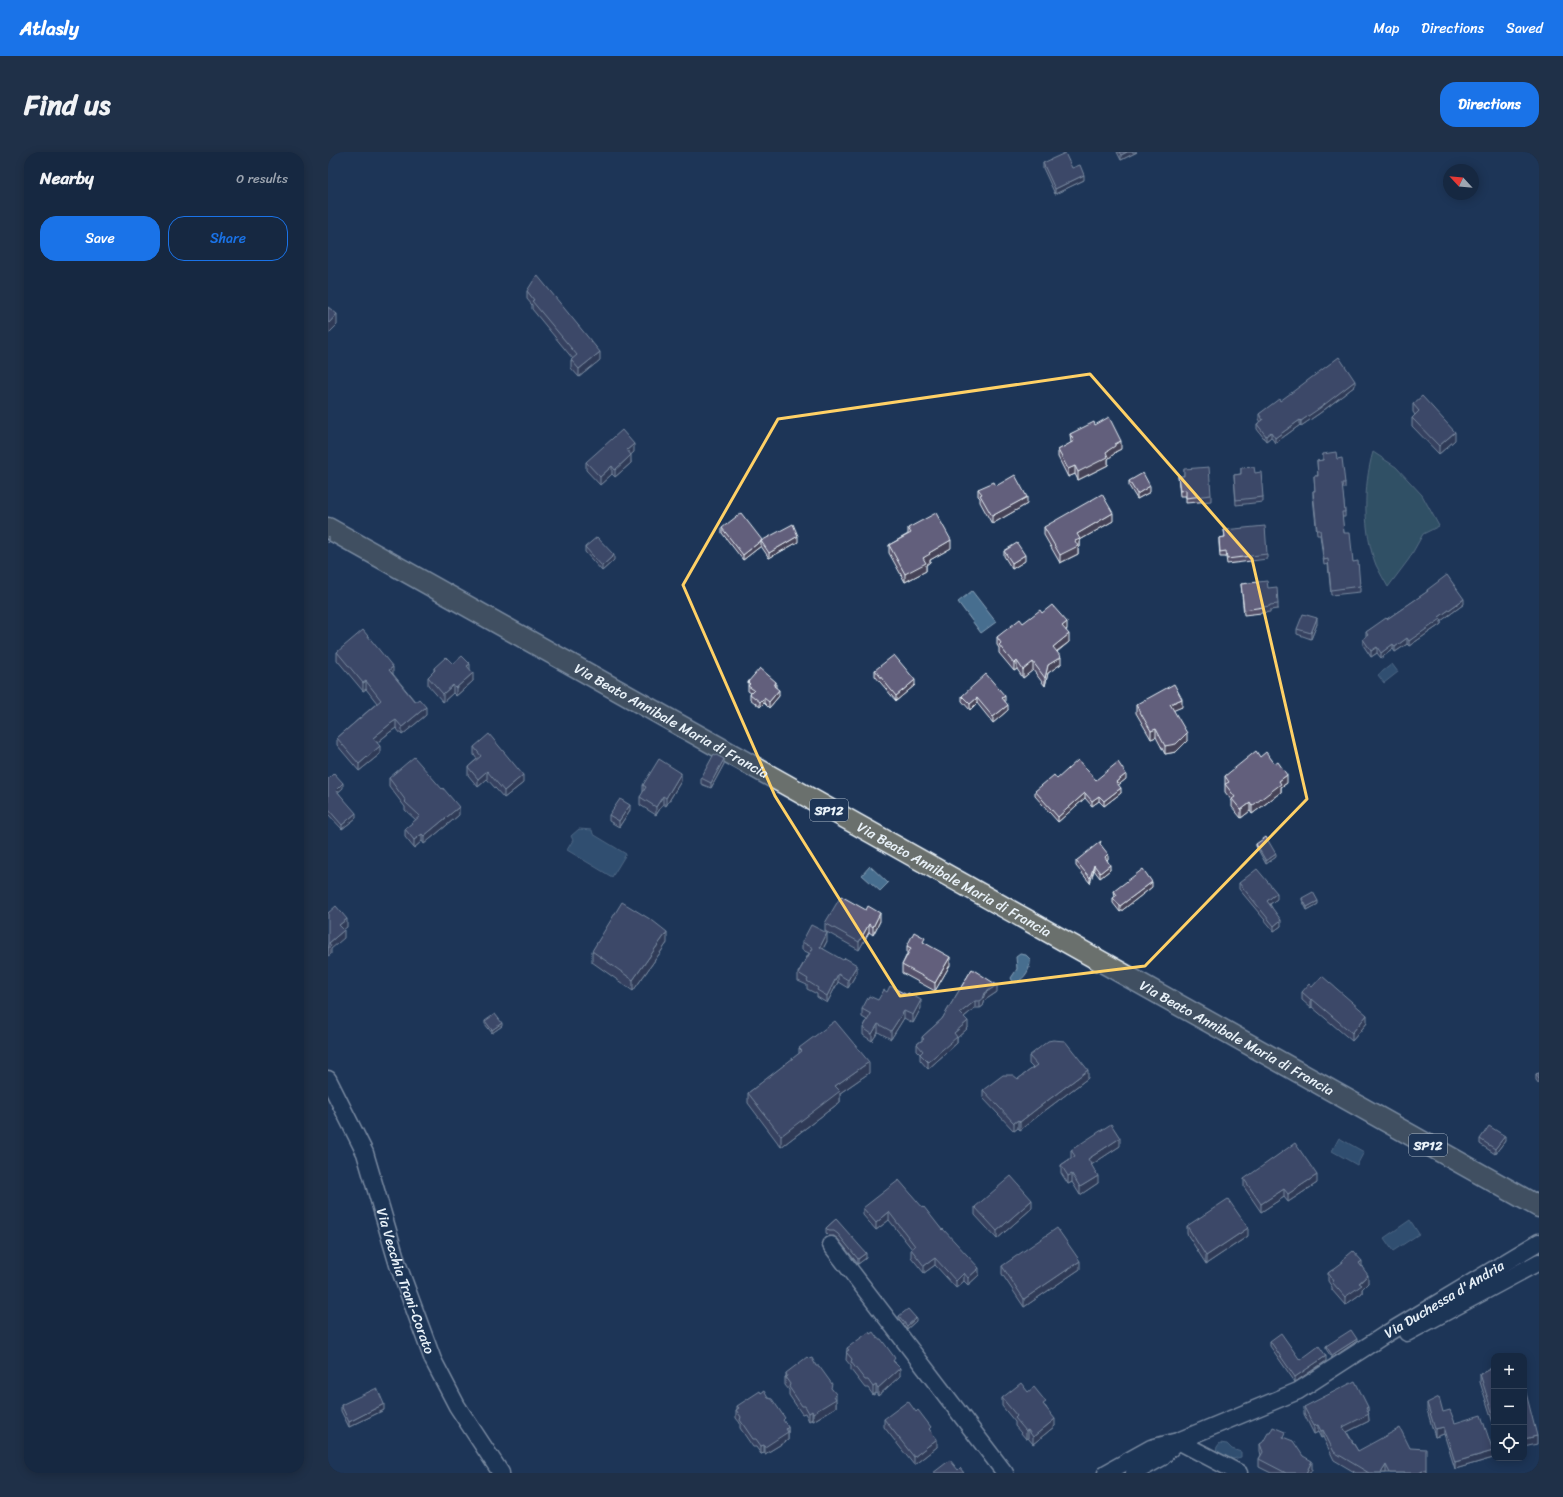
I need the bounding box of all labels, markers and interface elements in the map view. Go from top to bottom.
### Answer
text: Atlasly [20,12,79,45]
text: Map [1373,16,1399,41]
text: Directions [1421,16,1484,41]
text: Saved [1506,16,1543,41]
text: Find us [24,80,111,129]
button: Directions [1440,82,1539,127]
text: Nearby [40,163,94,193]
north arrow [1443,164,1479,200]
text: 0 results [236,167,288,190]
button: Save [40,216,160,261]
button: Share [168,216,288,261]
street label: Via Beato Annibale Maria di Francia [570,656,774,785]
road number: SP12 [810,799,848,821]
street label: Via Beato Annibale Maria di Francia [852,814,1056,944]
street label: Via Beato Annibale Maria di Francia [1135,973,1339,1102]
road number: SP12 [1409,1134,1447,1156]
street label: Via Vecchia Trani-Corato [369,1205,442,1358]
street label: Via Duchessa d'Andria [1379,1253,1510,1345]
map controls [1491,1353,1527,1461]
button: + [1491,1353,1527,1389]
button: − [1491,1389,1527,1425]
button: locate [1491,1425,1527,1461]

